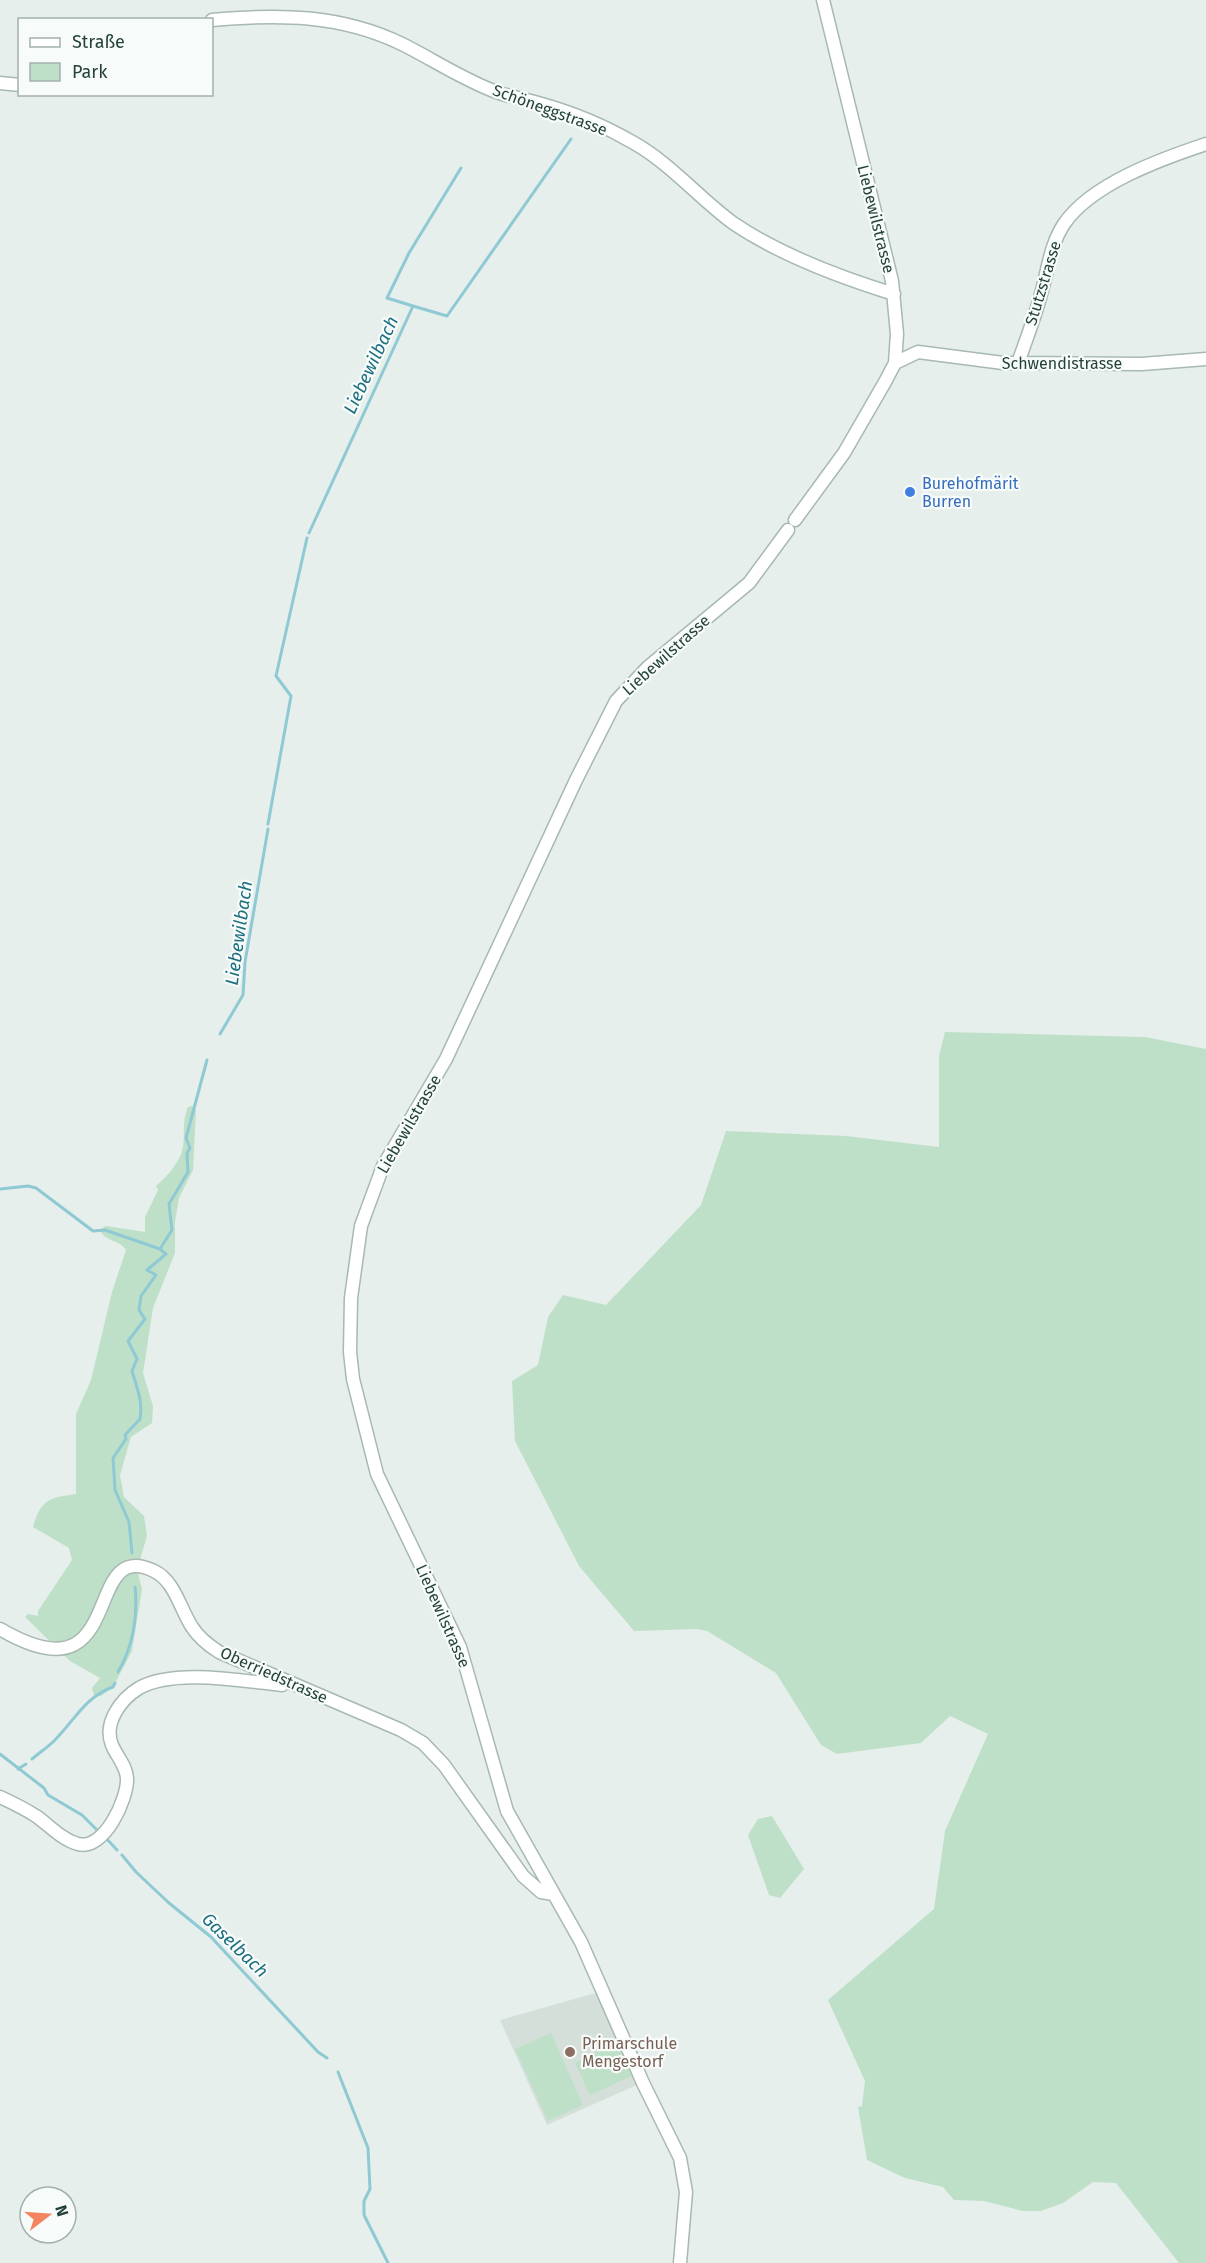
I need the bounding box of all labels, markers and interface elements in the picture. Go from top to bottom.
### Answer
legend [18,18,213,96]
text: Straße [72,31,125,53]
text: Park [72,61,108,83]
street label: Schöneggstrasse [490,80,610,140]
street label: Liebewilstrasse [853,163,899,275]
street label: Stutzstrasse [1021,238,1065,328]
water label: Liebewilbach [339,313,403,417]
street label: Schwendistrasse [1002,354,1122,373]
place label: Burehofmärit Burren [922,474,1019,511]
marker: Burehofmärit Burren [903,485,917,499]
street label: Liebewilstrasse [618,611,714,699]
water label: Liebewilbach [221,879,257,987]
street label: Liebewilstrasse [373,1071,445,1177]
street label: Liebewilstrasse [412,1561,474,1671]
street label: Oberriedstrasse [217,1643,331,1707]
water label: Gaselbach [197,1908,273,1982]
place label: Primarschule Mengestorf [582,2034,677,2071]
marker: Primarschule Mengestorf [563,2045,577,2059]
north arrow [18,2185,78,2245]
text: N [51,2203,73,2219]

